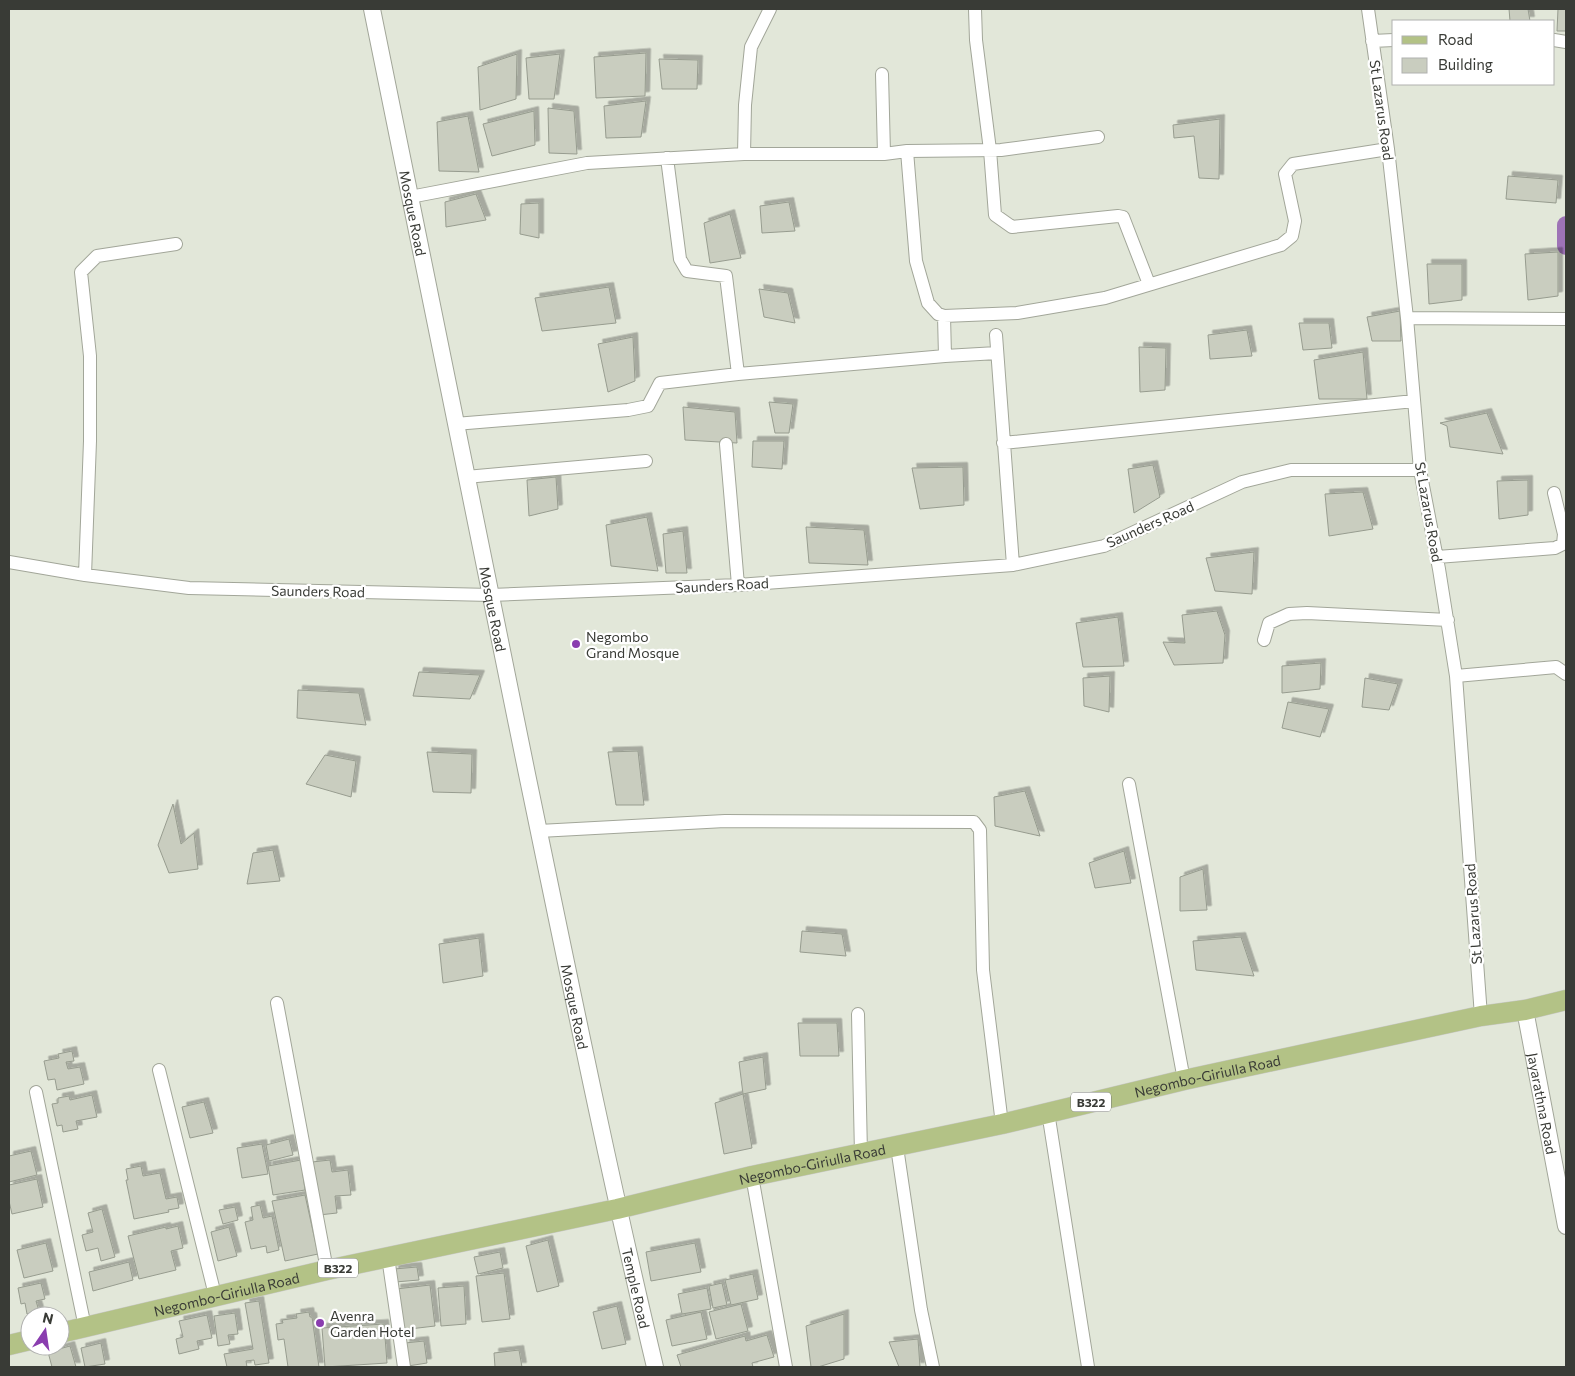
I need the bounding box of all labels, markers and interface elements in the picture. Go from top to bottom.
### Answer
legend [1392,20,1555,85]
text: Road [1438,30,1473,48]
text: Building [1438,55,1493,73]
street label: St Lazarus Road [1367,59,1397,161]
street label: Mosque Road [396,169,430,257]
street label: St Lazarus Road [1412,461,1446,563]
street label: Saunders Road [1104,497,1196,551]
street label: Mosque Road [476,565,510,653]
street label: Saunders Road [675,574,769,596]
street label: Saunders Road [271,582,365,600]
place label: Negombo Grand Mosque [586,628,679,661]
marker: Negombo Grand Mosque [570,638,582,650]
street label: St Lazarus Road [1461,863,1485,965]
street label: Mosque Road [558,962,592,1051]
street label: Negombo-Giriulla Road [1133,1051,1282,1100]
street label: Jayarathna Road [1525,1051,1561,1156]
road number: B322 [1071,1092,1111,1112]
street label: Negombo-Giriulla Road [737,1140,887,1187]
street label: Temple Road [619,1246,654,1330]
road number: B322 [318,1258,358,1278]
street label: Negombo-Giriulla Road [152,1268,301,1319]
north arrow [20,1306,70,1356]
place label: Avenra Garden Hotel [330,1307,414,1340]
text: N [41,1308,55,1327]
marker: Avenra Garden Hotel [314,1317,326,1329]

